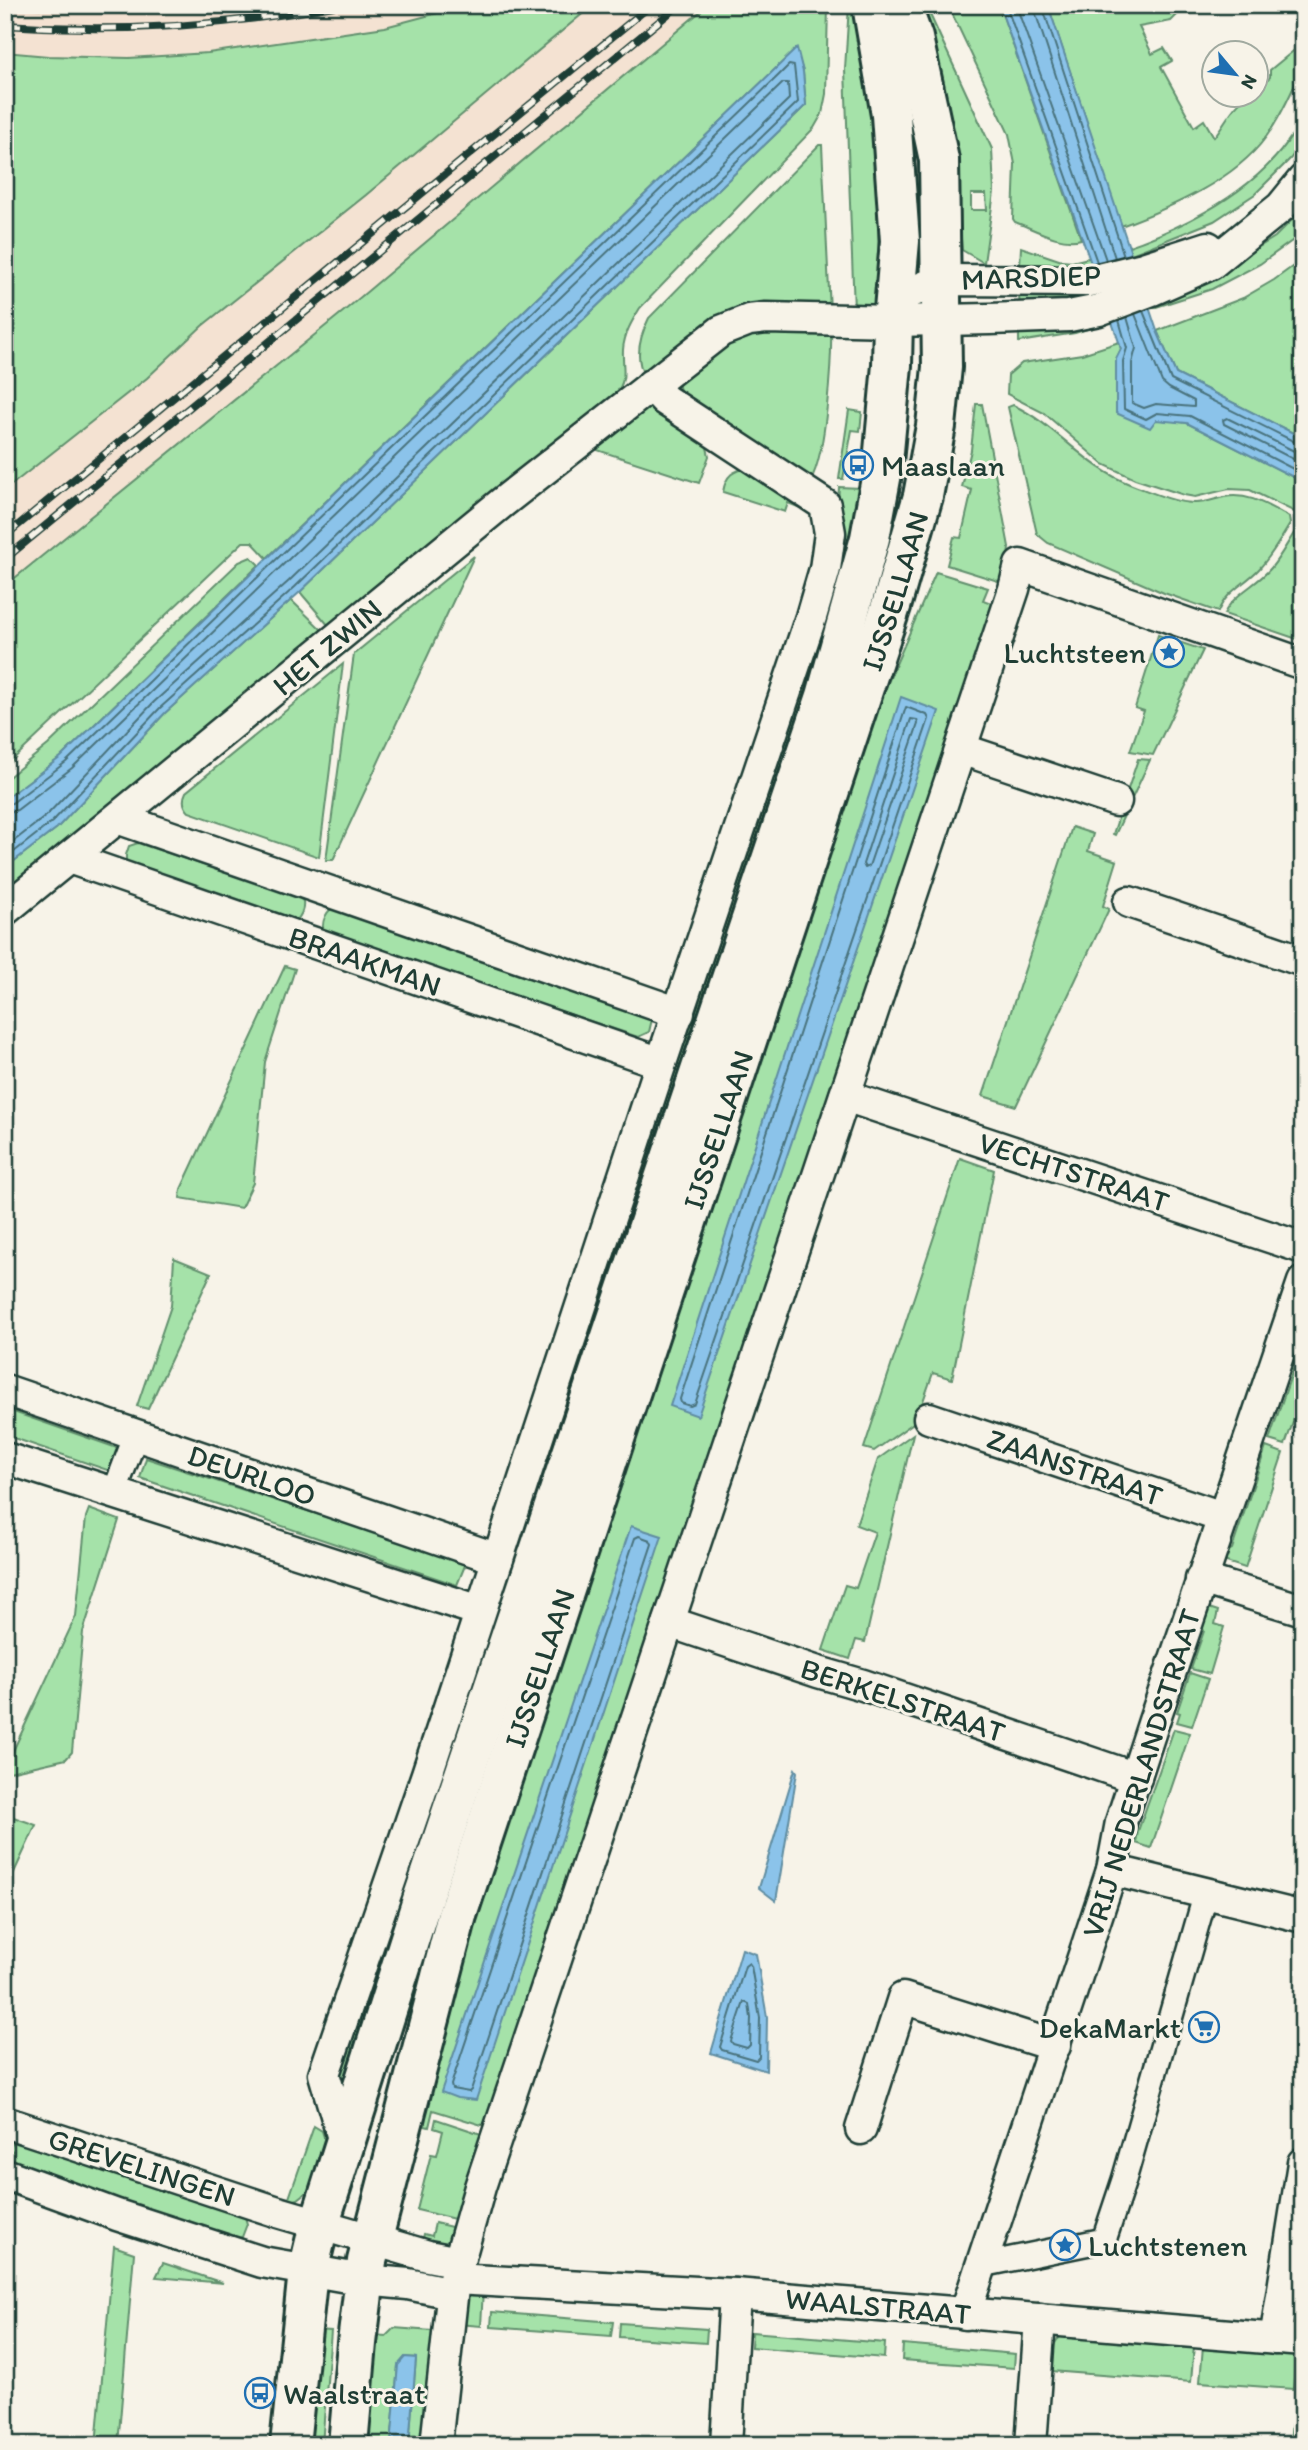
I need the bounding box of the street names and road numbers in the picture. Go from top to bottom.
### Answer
street label: MARSDIEP [961,256,1101,298]
street label: IJSSELLAAN [852,507,936,676]
street label: HET ZWIN [265,591,389,703]
street label: BRAAKMAN [284,918,446,1004]
street label: IJSSELLAAN [674,1045,761,1214]
street label: VECHTSTRAAT [974,1124,1174,1220]
street label: ZAANSTRAAT [982,1420,1168,1514]
street label: DEURLOO [183,1436,321,1514]
street label: IJSSELLAAN [495,1583,583,1752]
street label: VRIJ NEDERLANDSTRAAT [1073,1604,1209,1942]
street label: BERKELSTRAAT [796,1650,1010,1751]
street label: GREVELINGEN [44,2119,240,2215]
street label: WAALSTRAAT [784,2279,973,2333]

